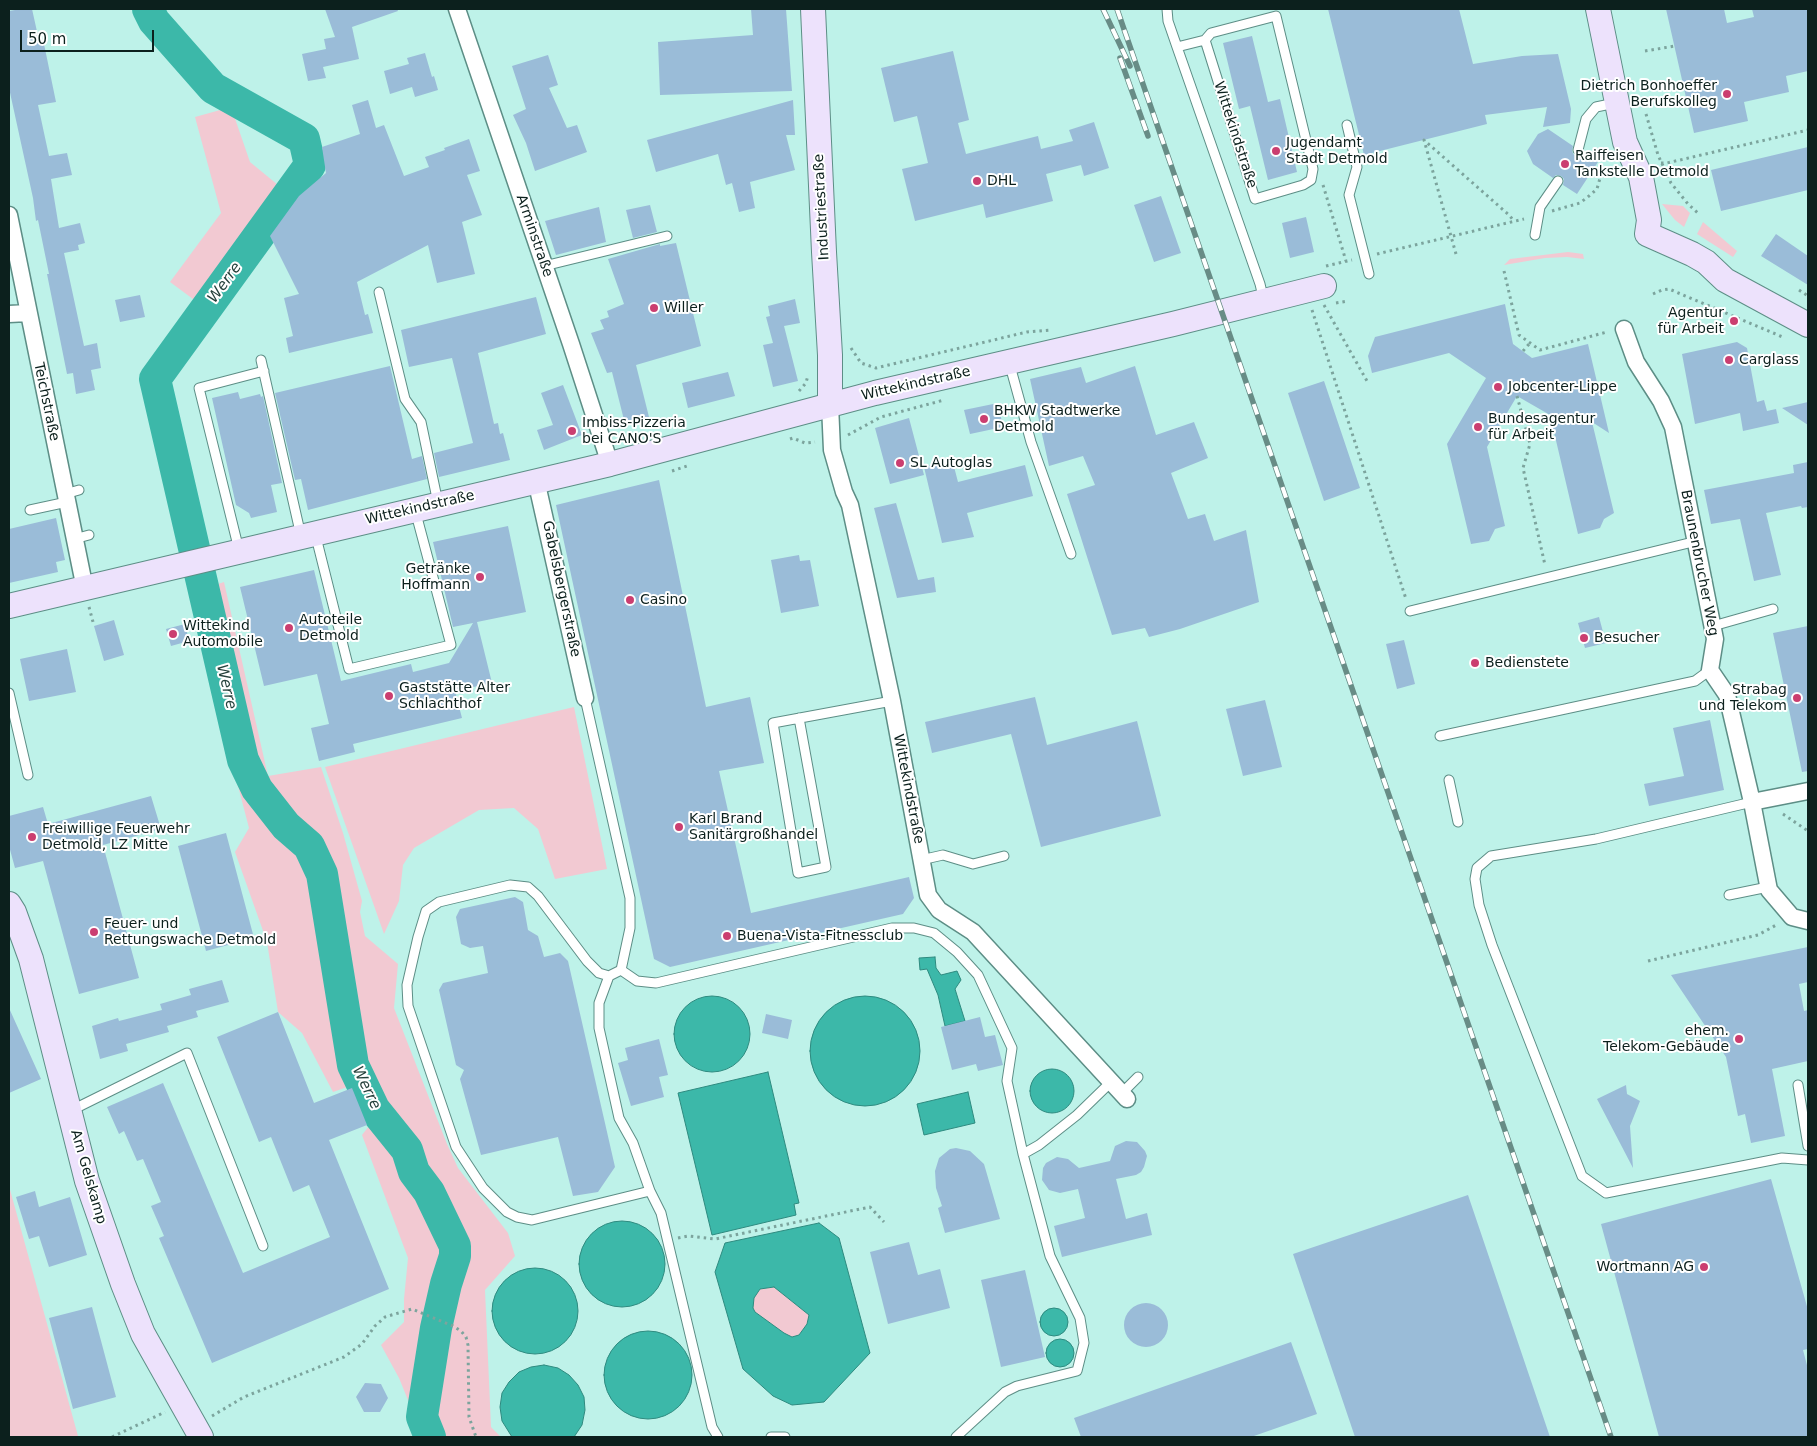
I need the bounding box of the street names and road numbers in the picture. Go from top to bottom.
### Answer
street label: Wittekindstraße [1210,79,1260,191]
street label: Industriestraße [811,153,833,261]
street label: Arminstraße [512,193,556,279]
street label: Teichstraße [29,361,63,443]
street label: Wittekindstraße [860,363,972,405]
street label: Wittekindstraße [364,487,476,529]
street label: Braunenbrucher Weg [1677,488,1721,638]
street label: Gabelsbergerstraße [538,519,584,659]
street label: Wittekindstraße [889,733,927,845]
street label: Am Gelskamp [67,1128,109,1226]

